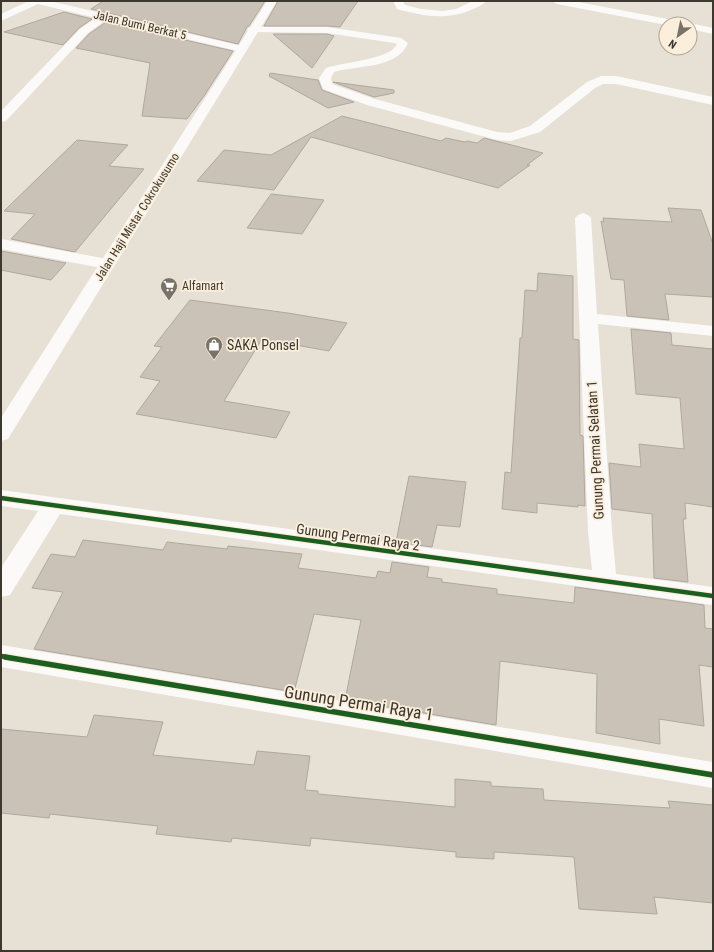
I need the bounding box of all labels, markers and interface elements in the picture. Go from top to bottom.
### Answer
street label: Jalan Bumi Berkat 5 [92,8,188,42]
north arrow [658,16,698,56]
text: N [666,37,679,51]
street label: Jalan Haji Mistar Cokrokusumo [92,150,182,284]
supermarket icon: Alfamart [159,276,179,301]
place label: Alfamart [182,279,224,293]
shop icon: SAKA Ponsel [204,335,224,360]
place label: SAKA Ponsel [227,337,299,353]
street label: Gunung Permai Selatan 1 [583,380,607,520]
street label: Gunung Permai Raya 2 [295,520,421,554]
street label: Gunung Permai Raya 1 [283,681,435,725]

